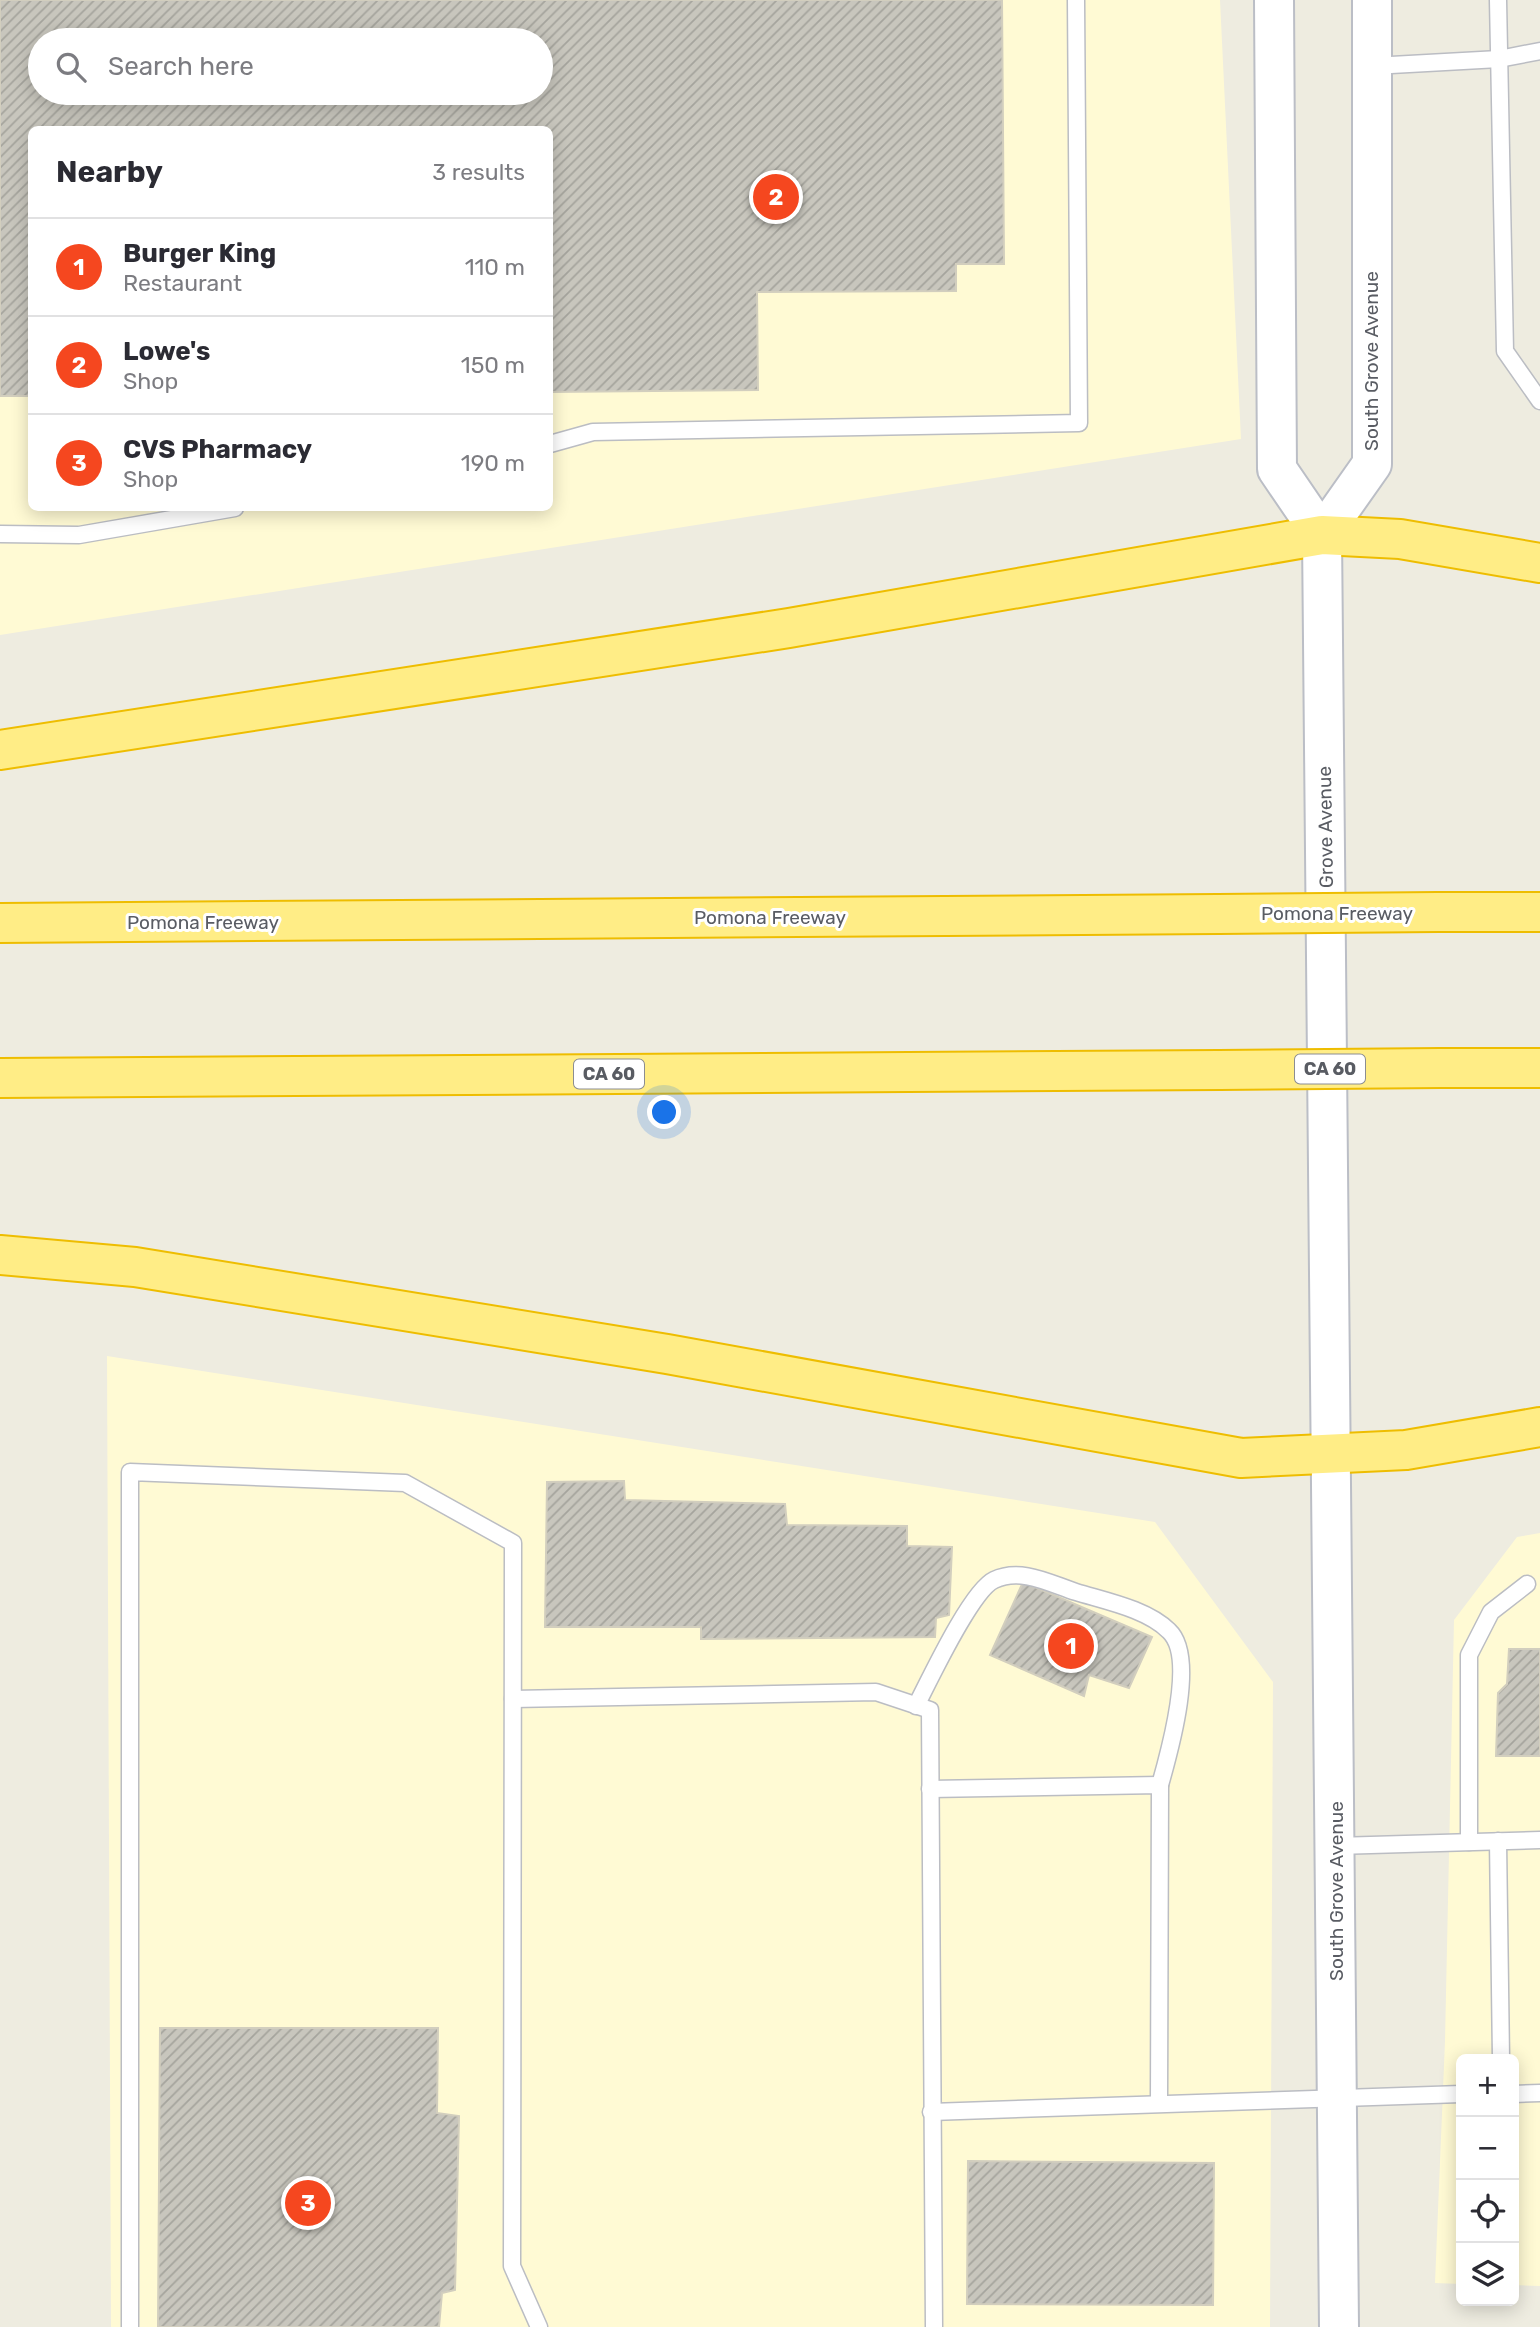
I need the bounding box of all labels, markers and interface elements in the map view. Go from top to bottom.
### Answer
search box [28,28,553,105]
icon: search [52,48,90,86]
text: Search here [108,51,254,82]
text: Nearby [56,154,163,190]
text: 3 results [432,158,525,186]
pin: 2 [753,171,799,223]
text: Burger King [123,238,276,269]
text: 1 [73,253,85,281]
text: 110 m [465,253,525,281]
text: Restaurant [123,269,242,297]
street label: South Grove Avenue [1360,271,1383,451]
text: Lowe's [123,336,210,367]
text: 2 [72,351,86,379]
text: 150 m [461,351,525,379]
text: Shop [123,367,178,395]
text: CVS Pharmacy [123,434,312,465]
text: 3 [71,449,87,477]
text: 190 m [461,449,525,477]
text: Shop [123,465,178,493]
street label: Grove Avenue [1313,766,1338,888]
street label: Pomona Freeway [1261,902,1413,925]
street label: Pomona Freeway [694,906,846,929]
street label: Pomona Freeway [127,911,279,934]
road number: CA 60 [1295,1054,1365,1084]
road number: CA 60 [574,1059,644,1088]
your location [647,1095,681,1129]
pin: 1 [1048,1620,1094,1672]
street label: South Grove Avenue [1325,1801,1348,1981]
map controls [1456,2054,1519,2306]
button: + [1456,2054,1519,2117]
button: − [1456,2117,1519,2180]
pin: 3 [285,2177,331,2229]
button: locate [1456,2180,1519,2243]
button: layers [1456,2243,1519,2306]

